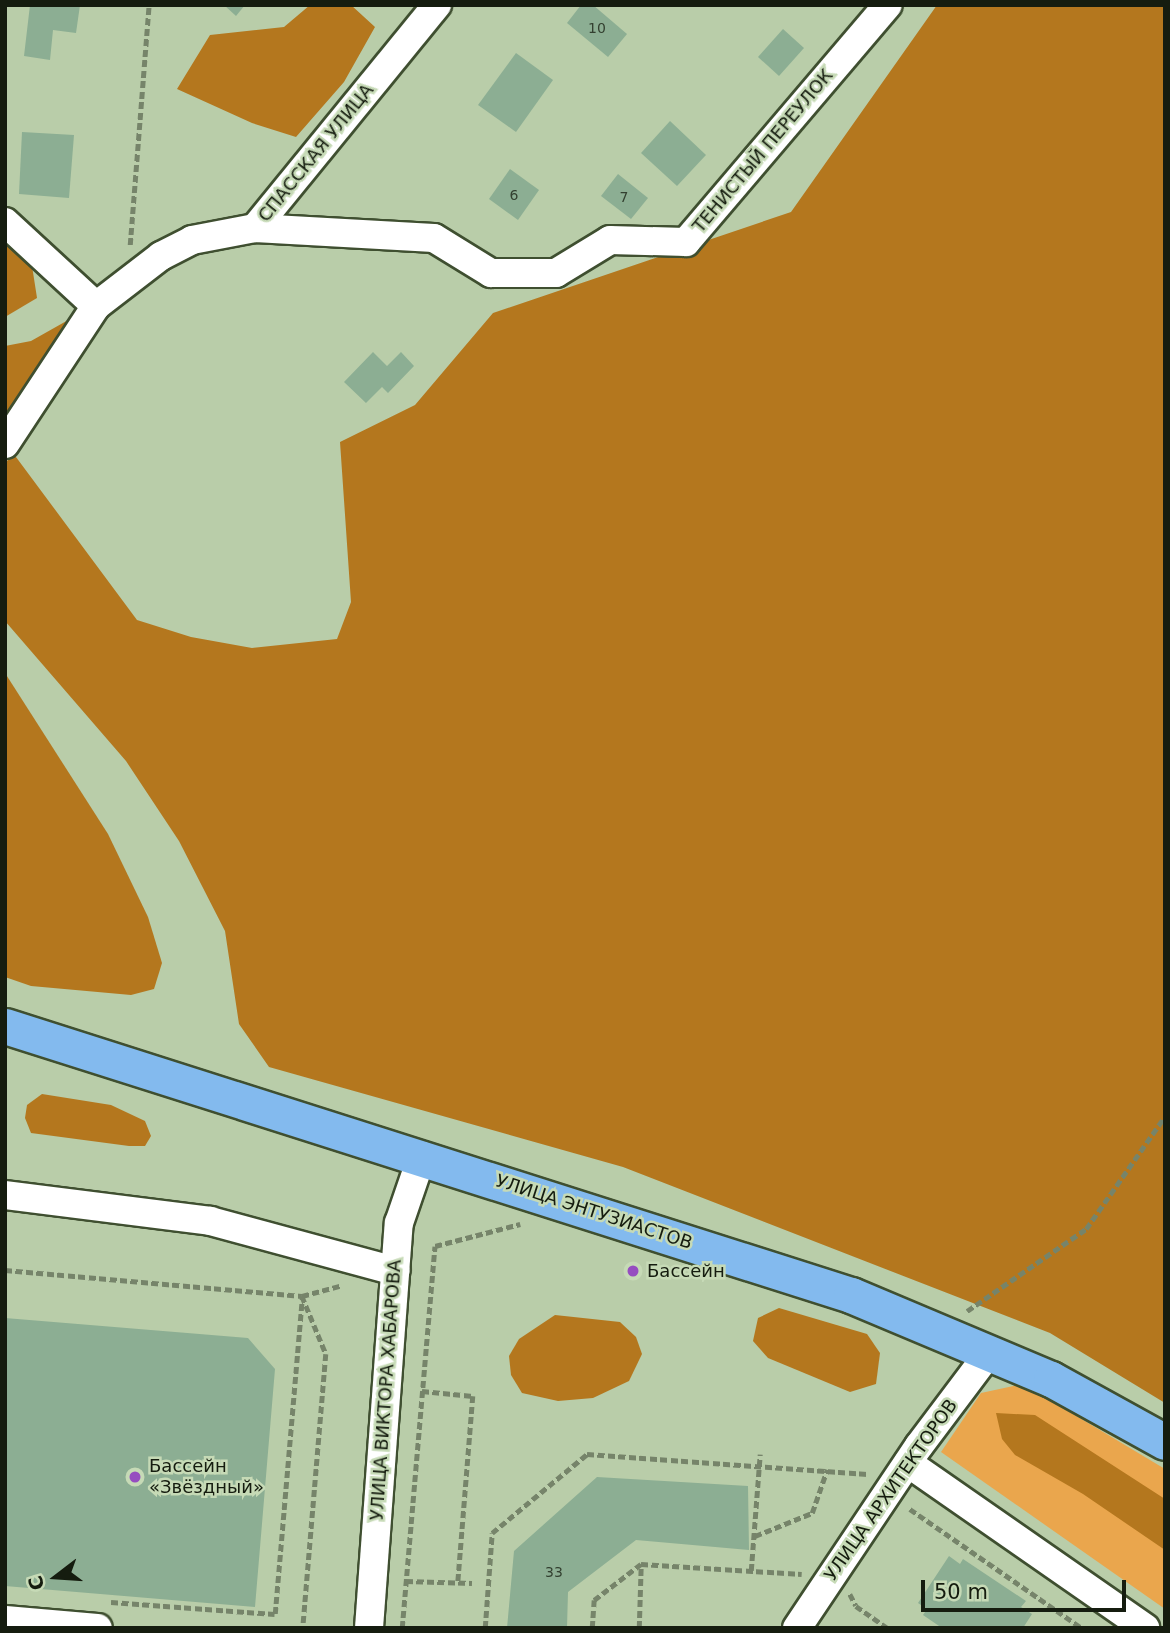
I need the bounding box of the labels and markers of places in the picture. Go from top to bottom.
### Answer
place label: Бассейн [647,1260,725,1282]
marker: Бассейн [625,1263,641,1279]
place label: Бассейн «Звёздный» [149,1456,264,1498]
marker: Бассейн «Звёздный» [127,1469,143,1485]

